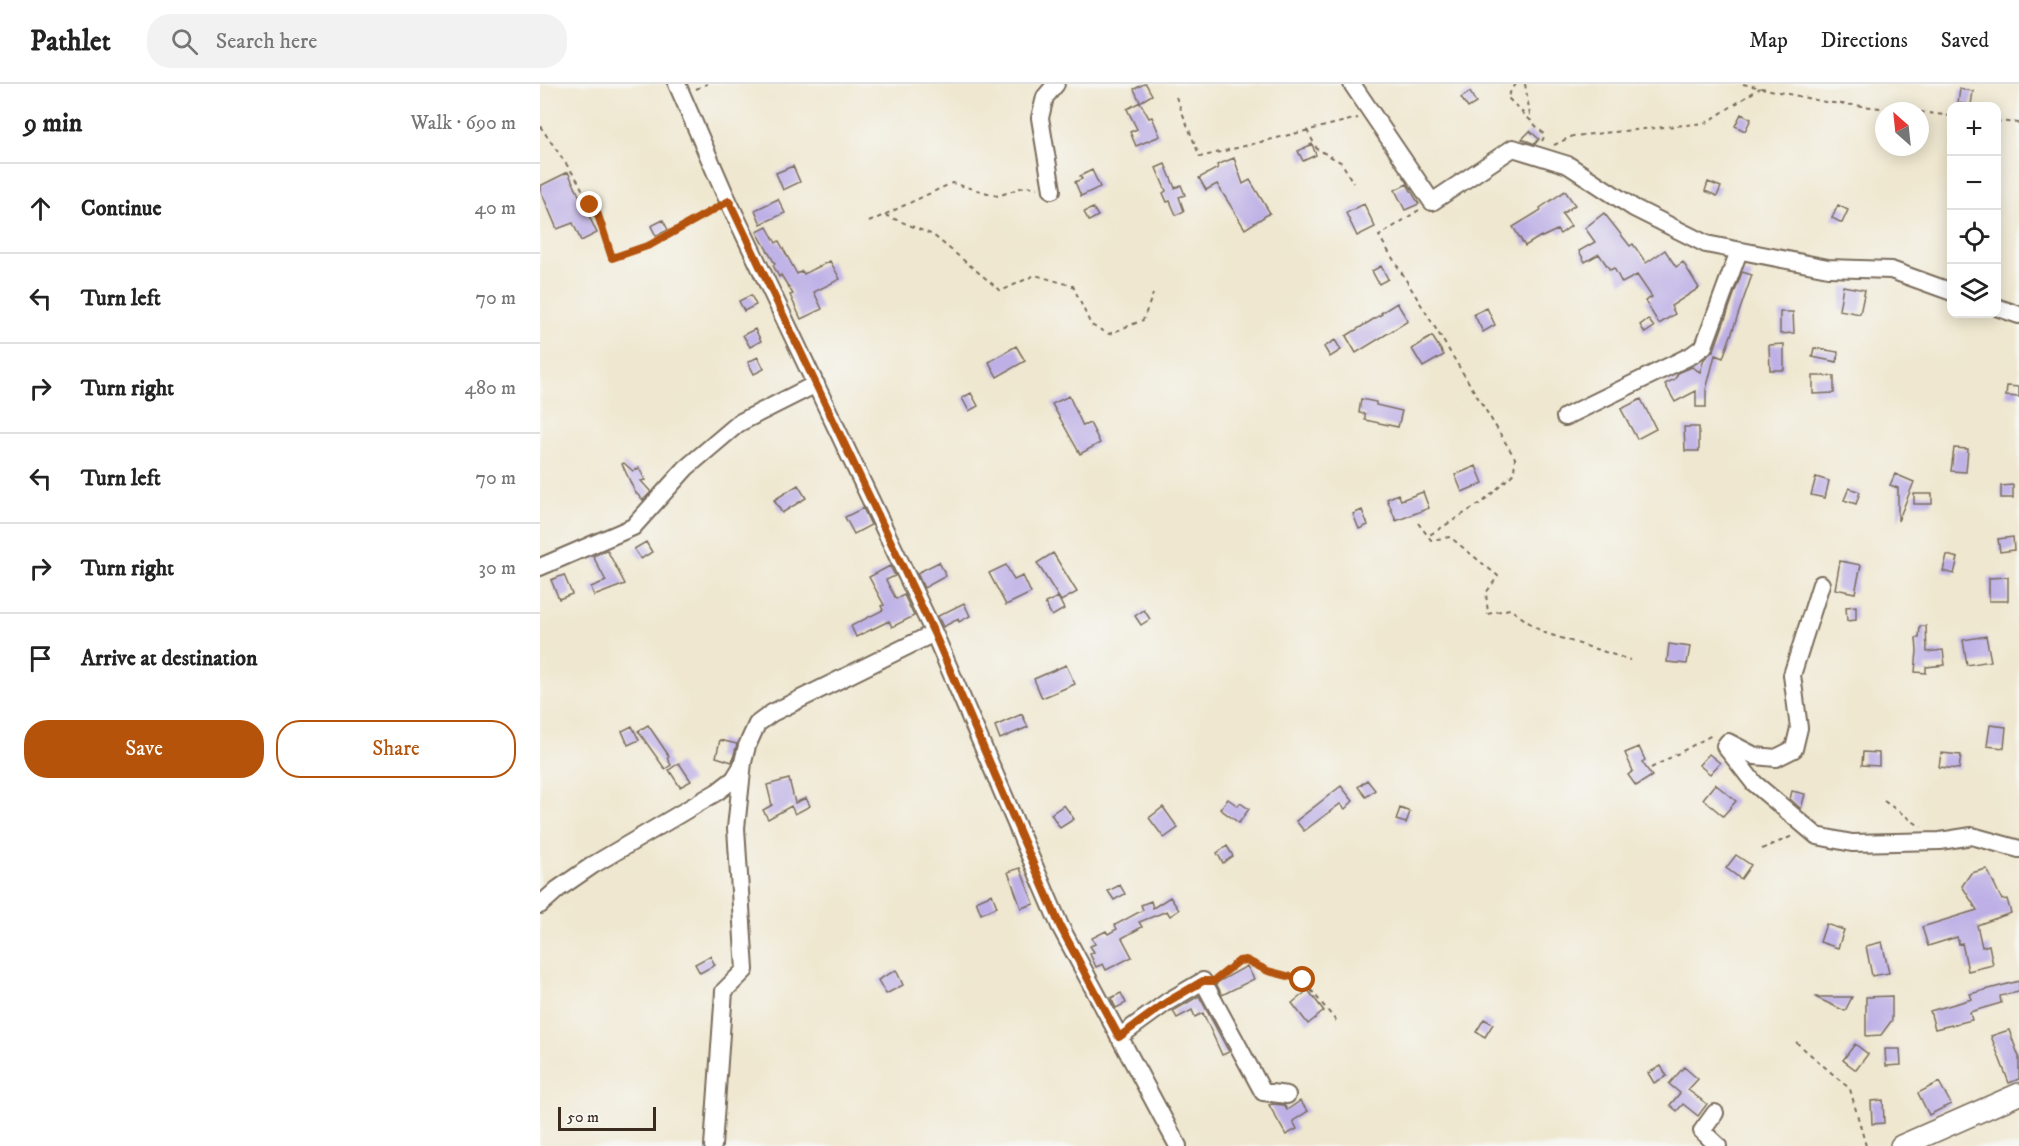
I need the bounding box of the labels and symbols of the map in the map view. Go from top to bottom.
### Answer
north arrow [1875,102,1929,156]
route end [576,191,602,217]
route start [1289,966,1315,992]
scale bar [558,1104,656,1132]

